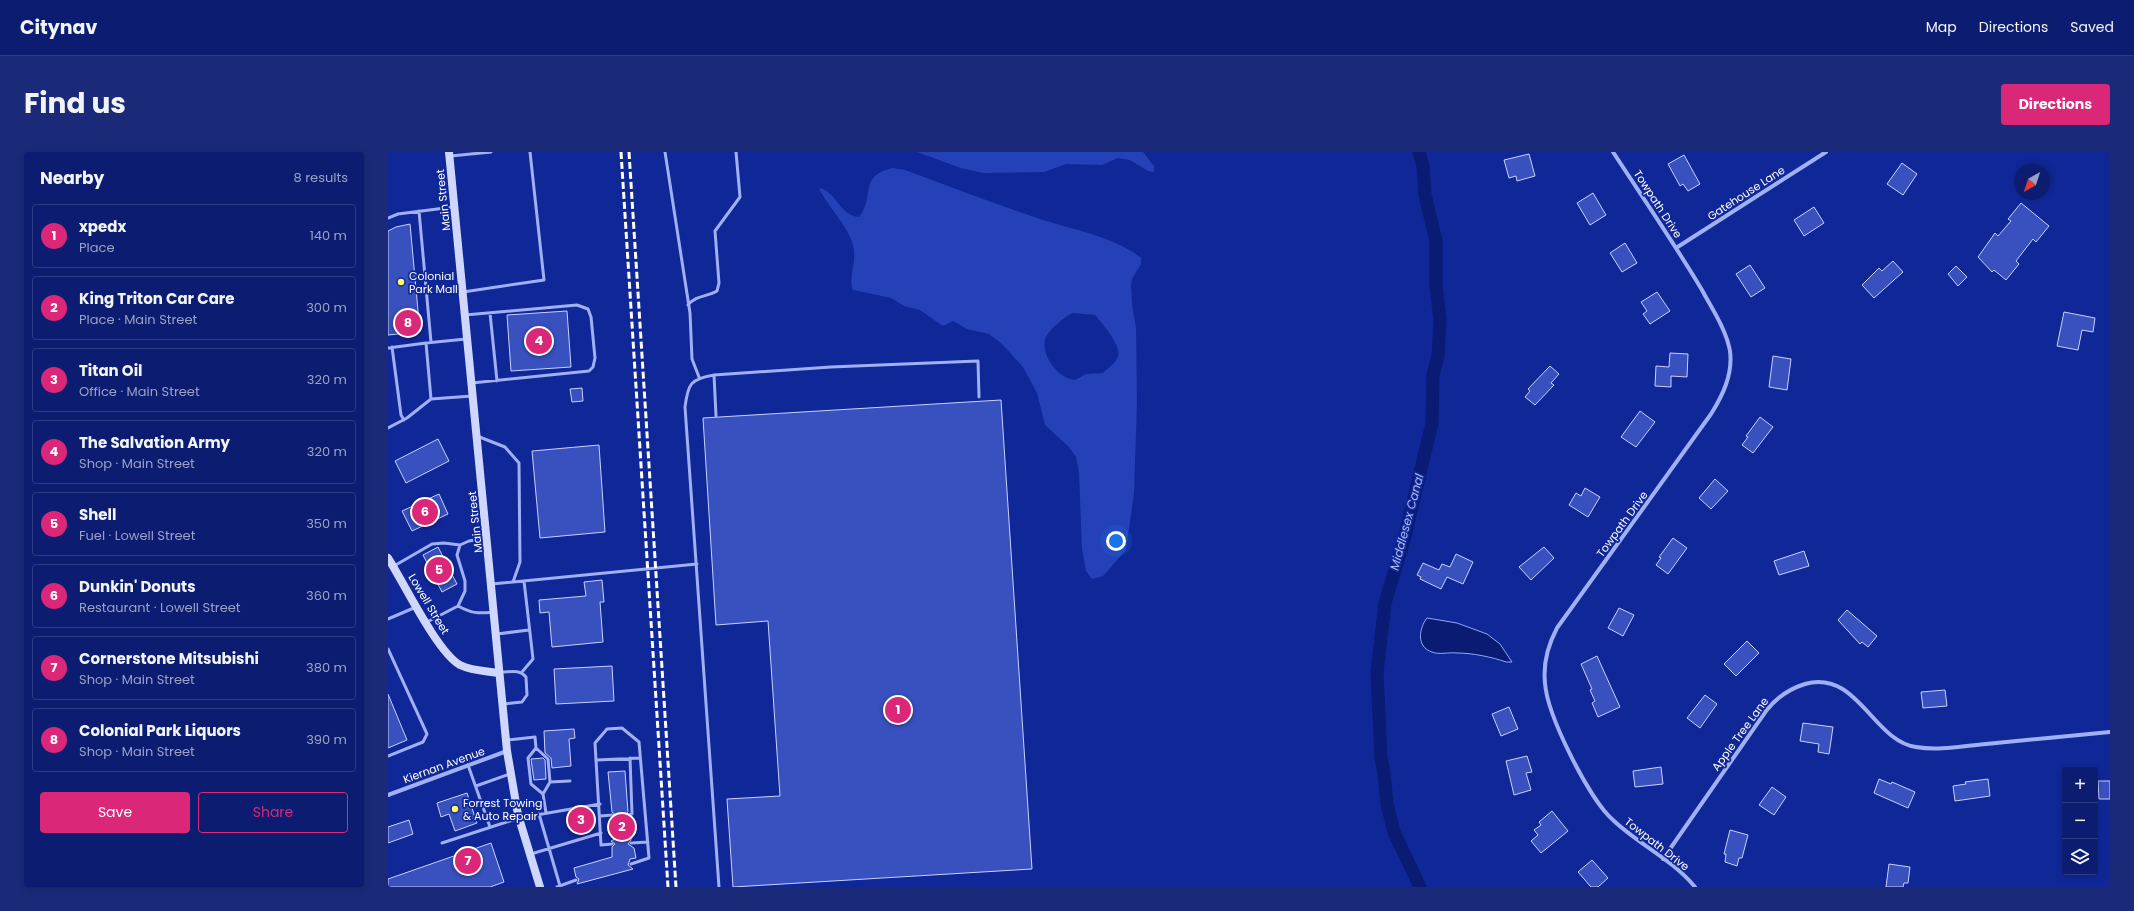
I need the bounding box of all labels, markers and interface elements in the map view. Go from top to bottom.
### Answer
text: Citynav [20,14,97,41]
text: Map [1926,17,1957,37]
text: Directions [1979,17,2048,37]
text: Saved [2070,17,2114,37]
text: Find us [24,84,126,123]
button: Directions [2001,84,2110,125]
street label: Gatehouse Lane [1704,162,1788,224]
north arrow [2014,164,2050,200]
text: Nearby [40,166,104,190]
street label: Towpath Drive [1630,167,1686,241]
text: 8 results [294,168,348,187]
street label: Main Street [432,168,454,232]
text: xpedx [79,216,126,237]
text: 1 [52,226,56,245]
text: 140 m [310,226,347,245]
text: Place [79,238,114,257]
place label: Colonial Park Mall [409,268,458,297]
marker: Colonial Park Mall [396,277,406,287]
text: King Triton Car Care [79,288,235,309]
text: 2 [50,298,58,317]
text: 300 m [306,298,347,317]
pin: 8 [395,308,421,338]
text: Place · Main Street [79,310,197,329]
pin: 4 [526,326,552,356]
text: Titan Oil [79,360,143,381]
text: 3 [50,370,58,389]
text: 320 m [307,370,347,389]
text: Office · Main Street [79,382,200,401]
text: The Salvation Army [79,432,230,453]
text: 4 [50,442,58,461]
text: 320 m [307,442,347,461]
text: Shop · Main Street [79,454,195,473]
water label: Middlesex Canal [1385,472,1428,572]
street label: Towpath Drive [1592,487,1652,560]
street label: Main Street [464,490,486,554]
pin: 6 [412,497,438,527]
text: Shell [79,504,116,525]
text: 5 [50,514,58,533]
text: 350 m [306,514,347,533]
text: Fuel · Lowell Street [79,526,195,545]
your location [1106,531,1126,551]
pin: 5 [426,555,452,585]
street label: Lowell Street [405,571,453,637]
text: Dunkin' Donuts [79,576,196,597]
text: 6 [50,586,58,605]
text: 360 m [306,586,347,605]
text: Restaurant · Lowell Street [79,598,241,617]
text: Cornerstone Mitsubishi [79,648,259,669]
text: 7 [51,658,57,677]
text: 380 m [306,658,347,677]
text: Shop · Main Street [79,670,195,689]
street label: Apple Tree Lane [1708,694,1772,774]
pin: 1 [885,695,911,725]
text: Colonial Park Liquors [79,720,241,741]
text: 8 [50,730,58,749]
text: 390 m [306,730,347,749]
text: Shop · Main Street [79,742,195,761]
street label: Kiernan Avenue [401,743,487,787]
map controls [2062,767,2098,875]
button: + [2062,767,2098,803]
button: Save [40,792,190,833]
button: Share [198,792,348,833]
place label: Forrest Towing & Auto Repair [463,795,543,824]
button: − [2062,803,2098,839]
marker: Forrest Towing & Auto Repair [450,804,460,814]
pin: 3 [568,805,594,835]
pin: 2 [609,812,635,842]
street label: Towpath Drive [1621,814,1693,875]
button: layers [2062,839,2098,875]
pin: 7 [455,846,481,876]

